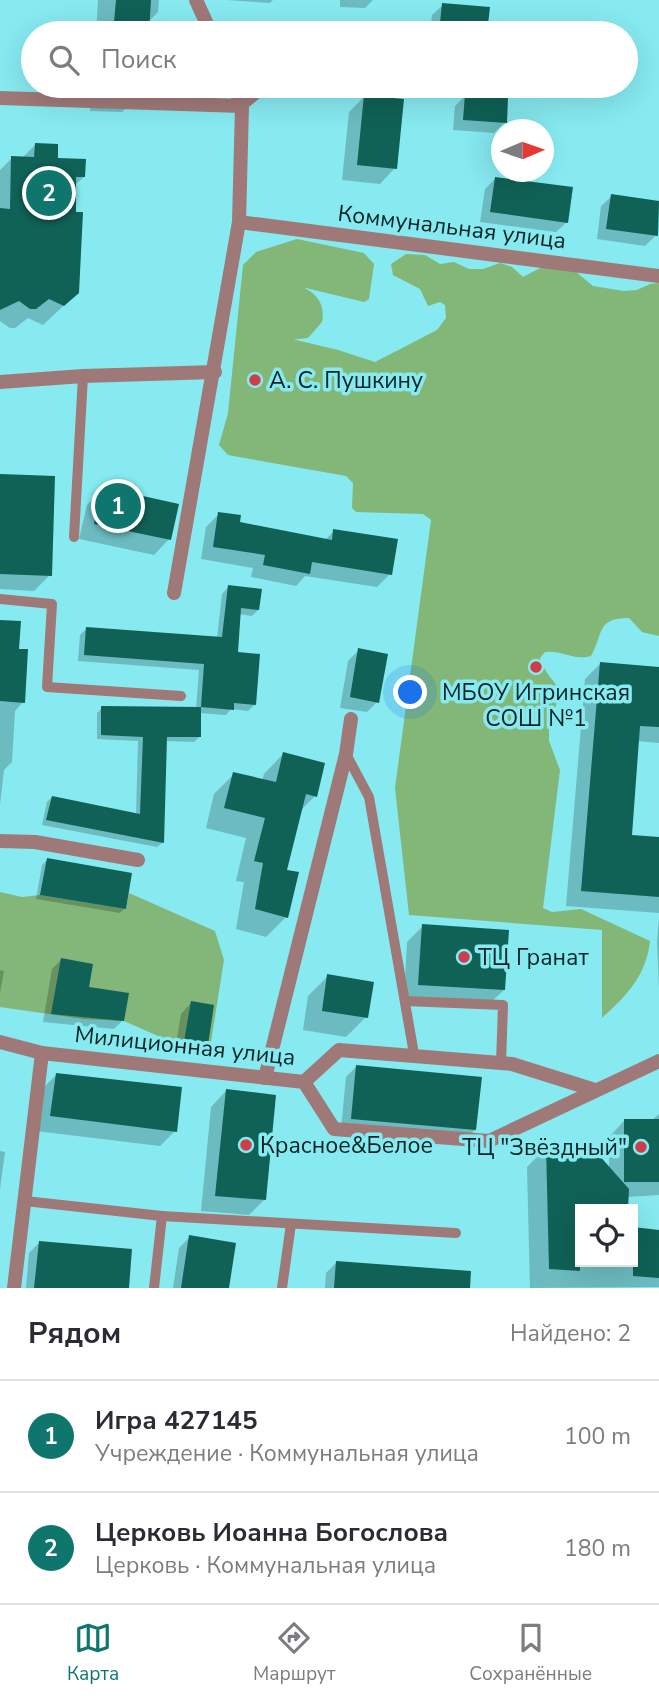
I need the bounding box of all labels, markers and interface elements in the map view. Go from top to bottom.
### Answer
search box [21,21,638,98]
icon: search [45,41,83,79]
text: Поиск [101,42,177,77]
north arrow [491,119,554,182]
pin: 2 [26,167,72,219]
street label: Коммунальная улица [336,198,568,256]
place label: А. С. Пушкину [269,365,423,396]
marker: А. С. Пушкину [247,372,263,388]
pin: 1 [95,480,141,532]
marker: МБОУ Игринская СОШ №1 [528,659,544,675]
your location [393,675,427,709]
place label: МБОУ Игринская СОШ №1 [442,677,630,734]
place label: ТЦ Гранат [478,942,590,973]
marker: ТЦ Гранат [456,949,472,965]
street label: Милиционная улица [73,1019,297,1073]
place label: Красное&Белое [260,1130,433,1161]
place label: ТЦ "Звёздный" [462,1132,627,1163]
marker: Красное&Белое [238,1137,254,1153]
marker: ТЦ "Звёздный" [633,1139,649,1155]
map controls [575,1204,638,1267]
button: locate [575,1204,638,1267]
text: Рядом [28,1313,121,1354]
text: Найдено: 2 [510,1318,631,1349]
text: Игра 427145 [95,1403,258,1438]
text: 1 [44,1421,58,1452]
text: 100 m [564,1421,631,1452]
text: Учреждение · Коммунальная улица [95,1438,479,1469]
text: Церковь Иоанна Богослова [95,1515,448,1550]
text: 2 [44,1533,58,1564]
text: 180 m [564,1533,631,1564]
text: Церковь · Коммунальная улица [95,1550,436,1581]
tab: Карта [67,1619,119,1687]
tab: Маршрут [253,1619,336,1687]
tab: Сохранённые [469,1619,592,1687]

